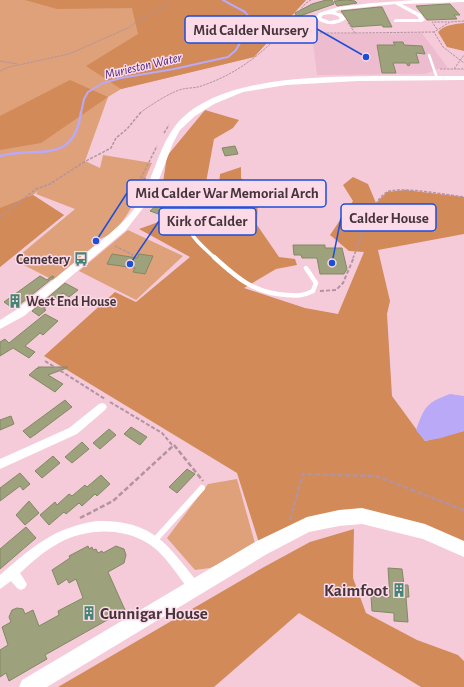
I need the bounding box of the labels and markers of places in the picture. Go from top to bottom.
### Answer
callout: Mid Calder Nursery [185,16,317,43]
callout: Mid Calder War Memorial Arch [127,180,326,207]
callout: Calder House [341,204,436,231]
callout: Kirk of Calder [159,208,256,235]
bus stop icon: Cemetery [73,251,89,267]
place label: Cemetery [16,253,71,267]
building icon: West End House [7,293,23,309]
place label: West End House [26,295,117,309]
place label: Kaimfoot [324,582,388,599]
building icon: Kaimfoot [391,582,407,598]
building icon: Cunnigar House [81,605,97,621]
place label: Cunnigar House [100,605,208,622]

